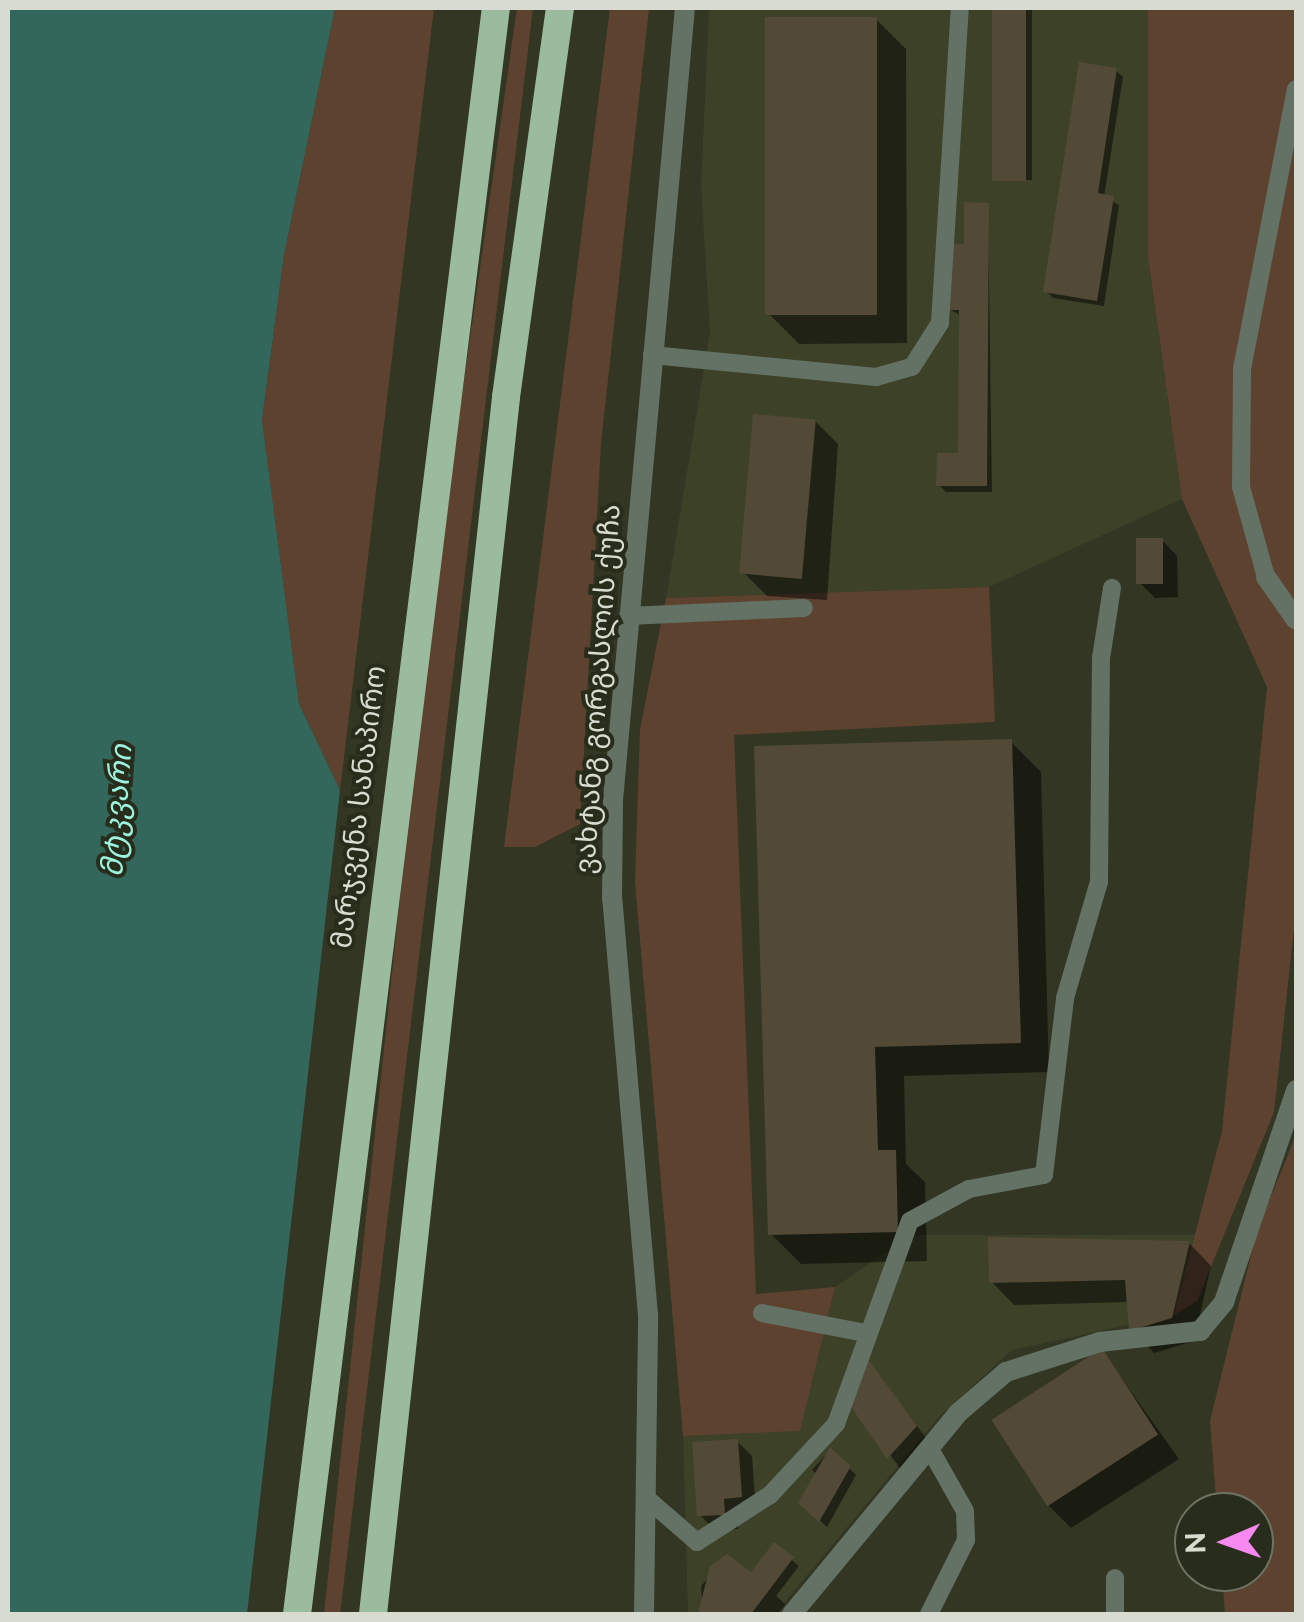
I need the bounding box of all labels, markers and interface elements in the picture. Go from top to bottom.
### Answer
street label: ვახტანგ გორგასლის ქუჩა [568,503,628,875]
street label: მარჯვენა სანაპირო [325,664,393,950]
water label: მტკვარი [94,744,140,878]
north arrow [1174,1492,1274,1592]
text: N [1179,1532,1212,1554]

